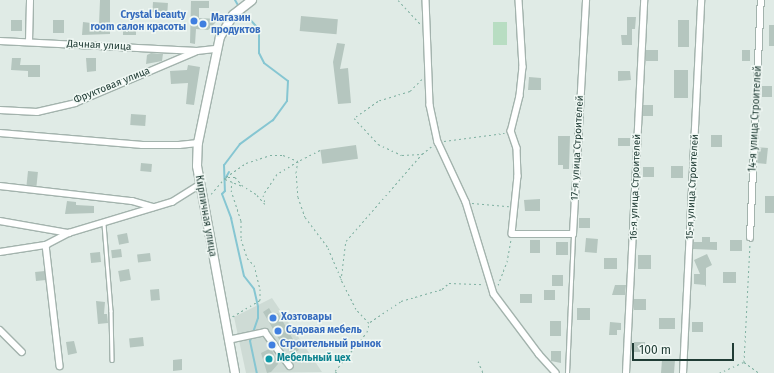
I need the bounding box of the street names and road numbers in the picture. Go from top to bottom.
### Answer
street label: Дачная улица [67,38,131,54]
street label: Фруктовая улица [72,65,152,107]
street label: 14-я улица Строителей [747,66,765,172]
street label: 17-я улица Строителей [569,95,587,201]
street label: 16-я улица Строителей [628,134,644,240]
street label: 15-я улица Строителей [684,134,702,240]
street label: Кирпичная улица [192,174,218,258]

